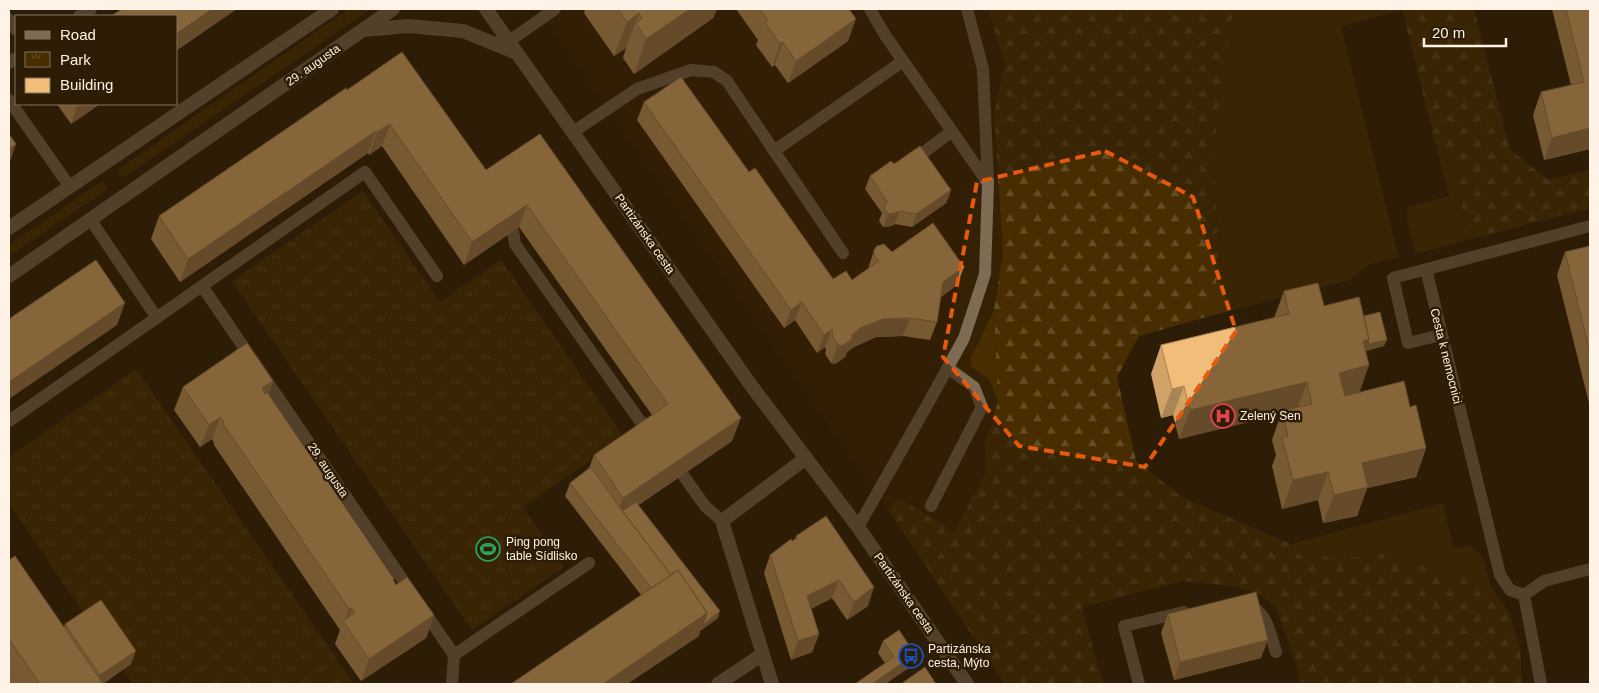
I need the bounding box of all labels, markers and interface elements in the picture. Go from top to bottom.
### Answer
legend [15,15,178,105]
scale bar [1424,15,1506,47]
text: 20 m [1432,24,1465,41]
text: Road [60,26,96,43]
street label: 29. augusta [283,41,343,89]
text: Park [60,51,91,68]
text: Building [60,76,113,93]
street label: Partizánska cesta [612,191,678,277]
street label: Cesta k nemocnici [1427,307,1465,405]
hospital icon: Zelený Sen [1210,403,1236,429]
place label: Zelený Sen [1240,409,1301,423]
street label: 29. augusta [305,440,352,500]
place label: Ping pong table Sídlisko [506,535,578,563]
sports icon: Ping pong table Sídlisko [475,536,501,562]
street label: Partizánska cesta [871,550,937,636]
place label: Partizánska cesta, Mýto [928,642,991,670]
bus stop icon: Partizánska cesta, Mýto [898,643,924,669]

